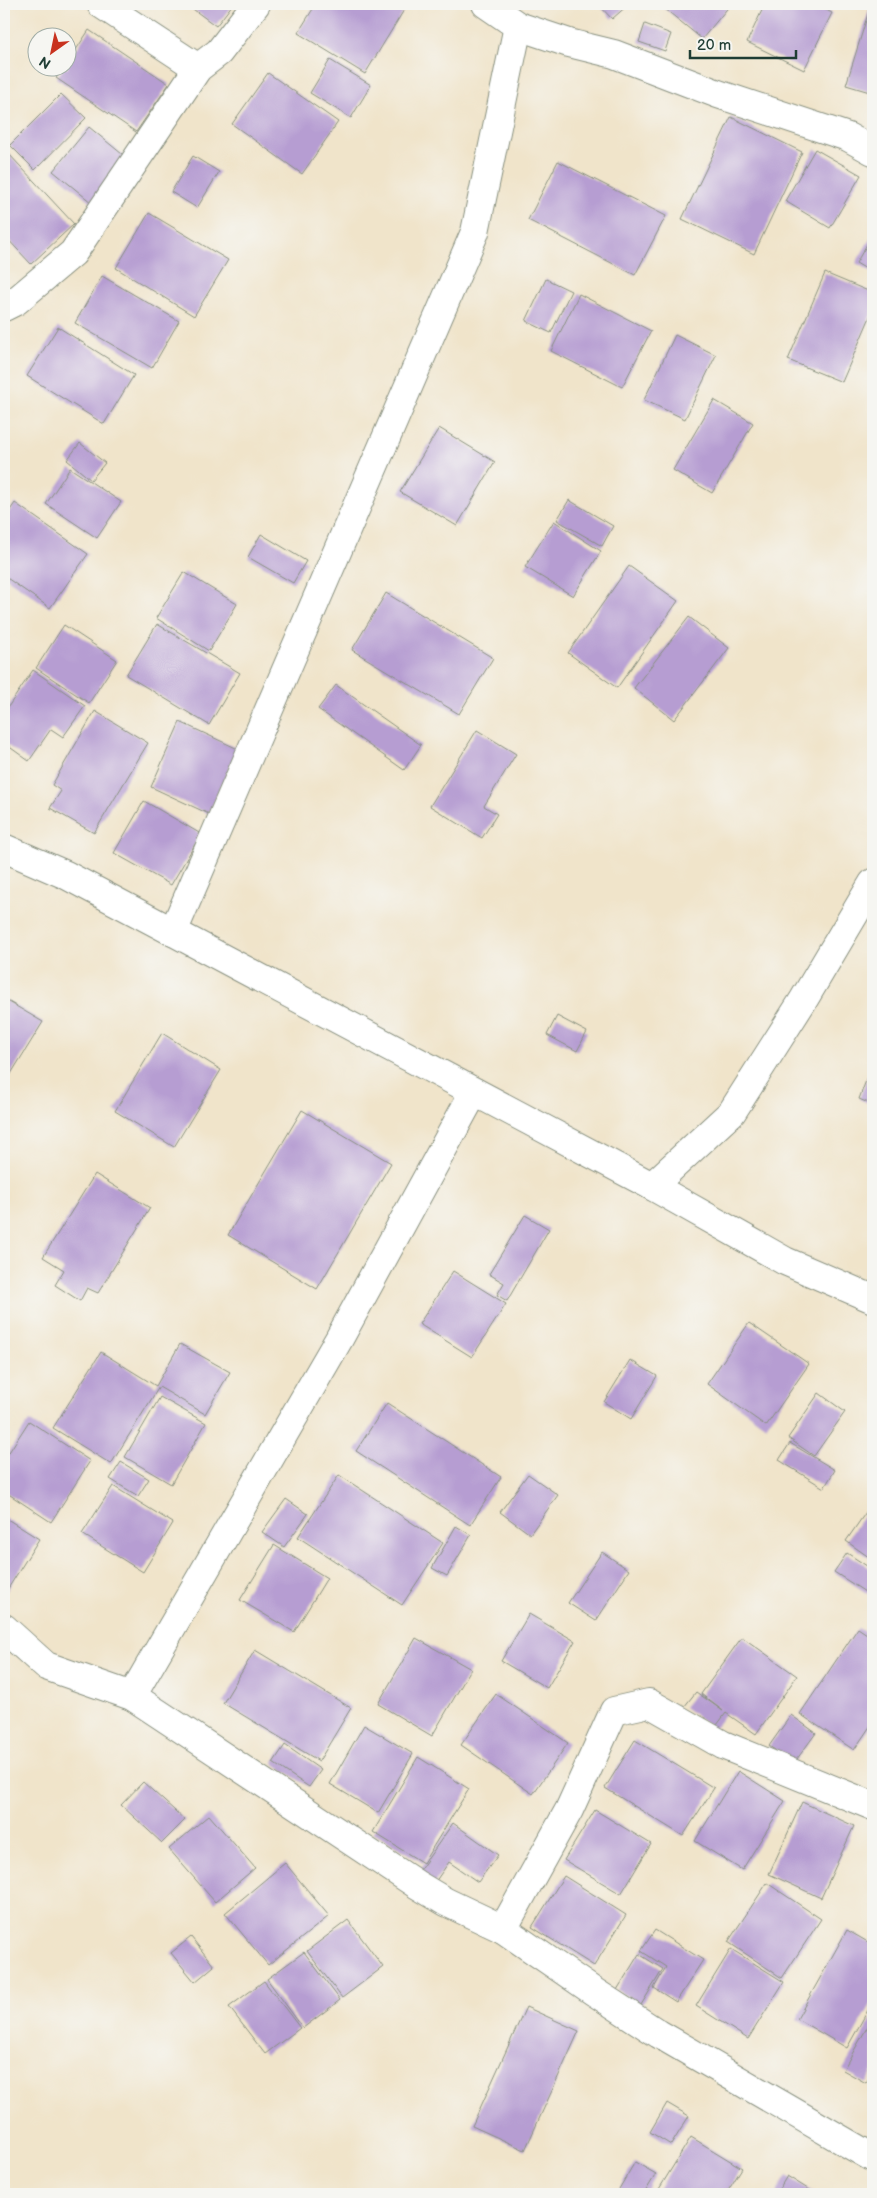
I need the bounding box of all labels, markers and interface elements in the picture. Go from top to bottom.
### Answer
north arrow [28,28,78,78]
scale bar [690,28,796,60]
text: 20 m [697,36,731,55]
text: N [36,52,54,72]

